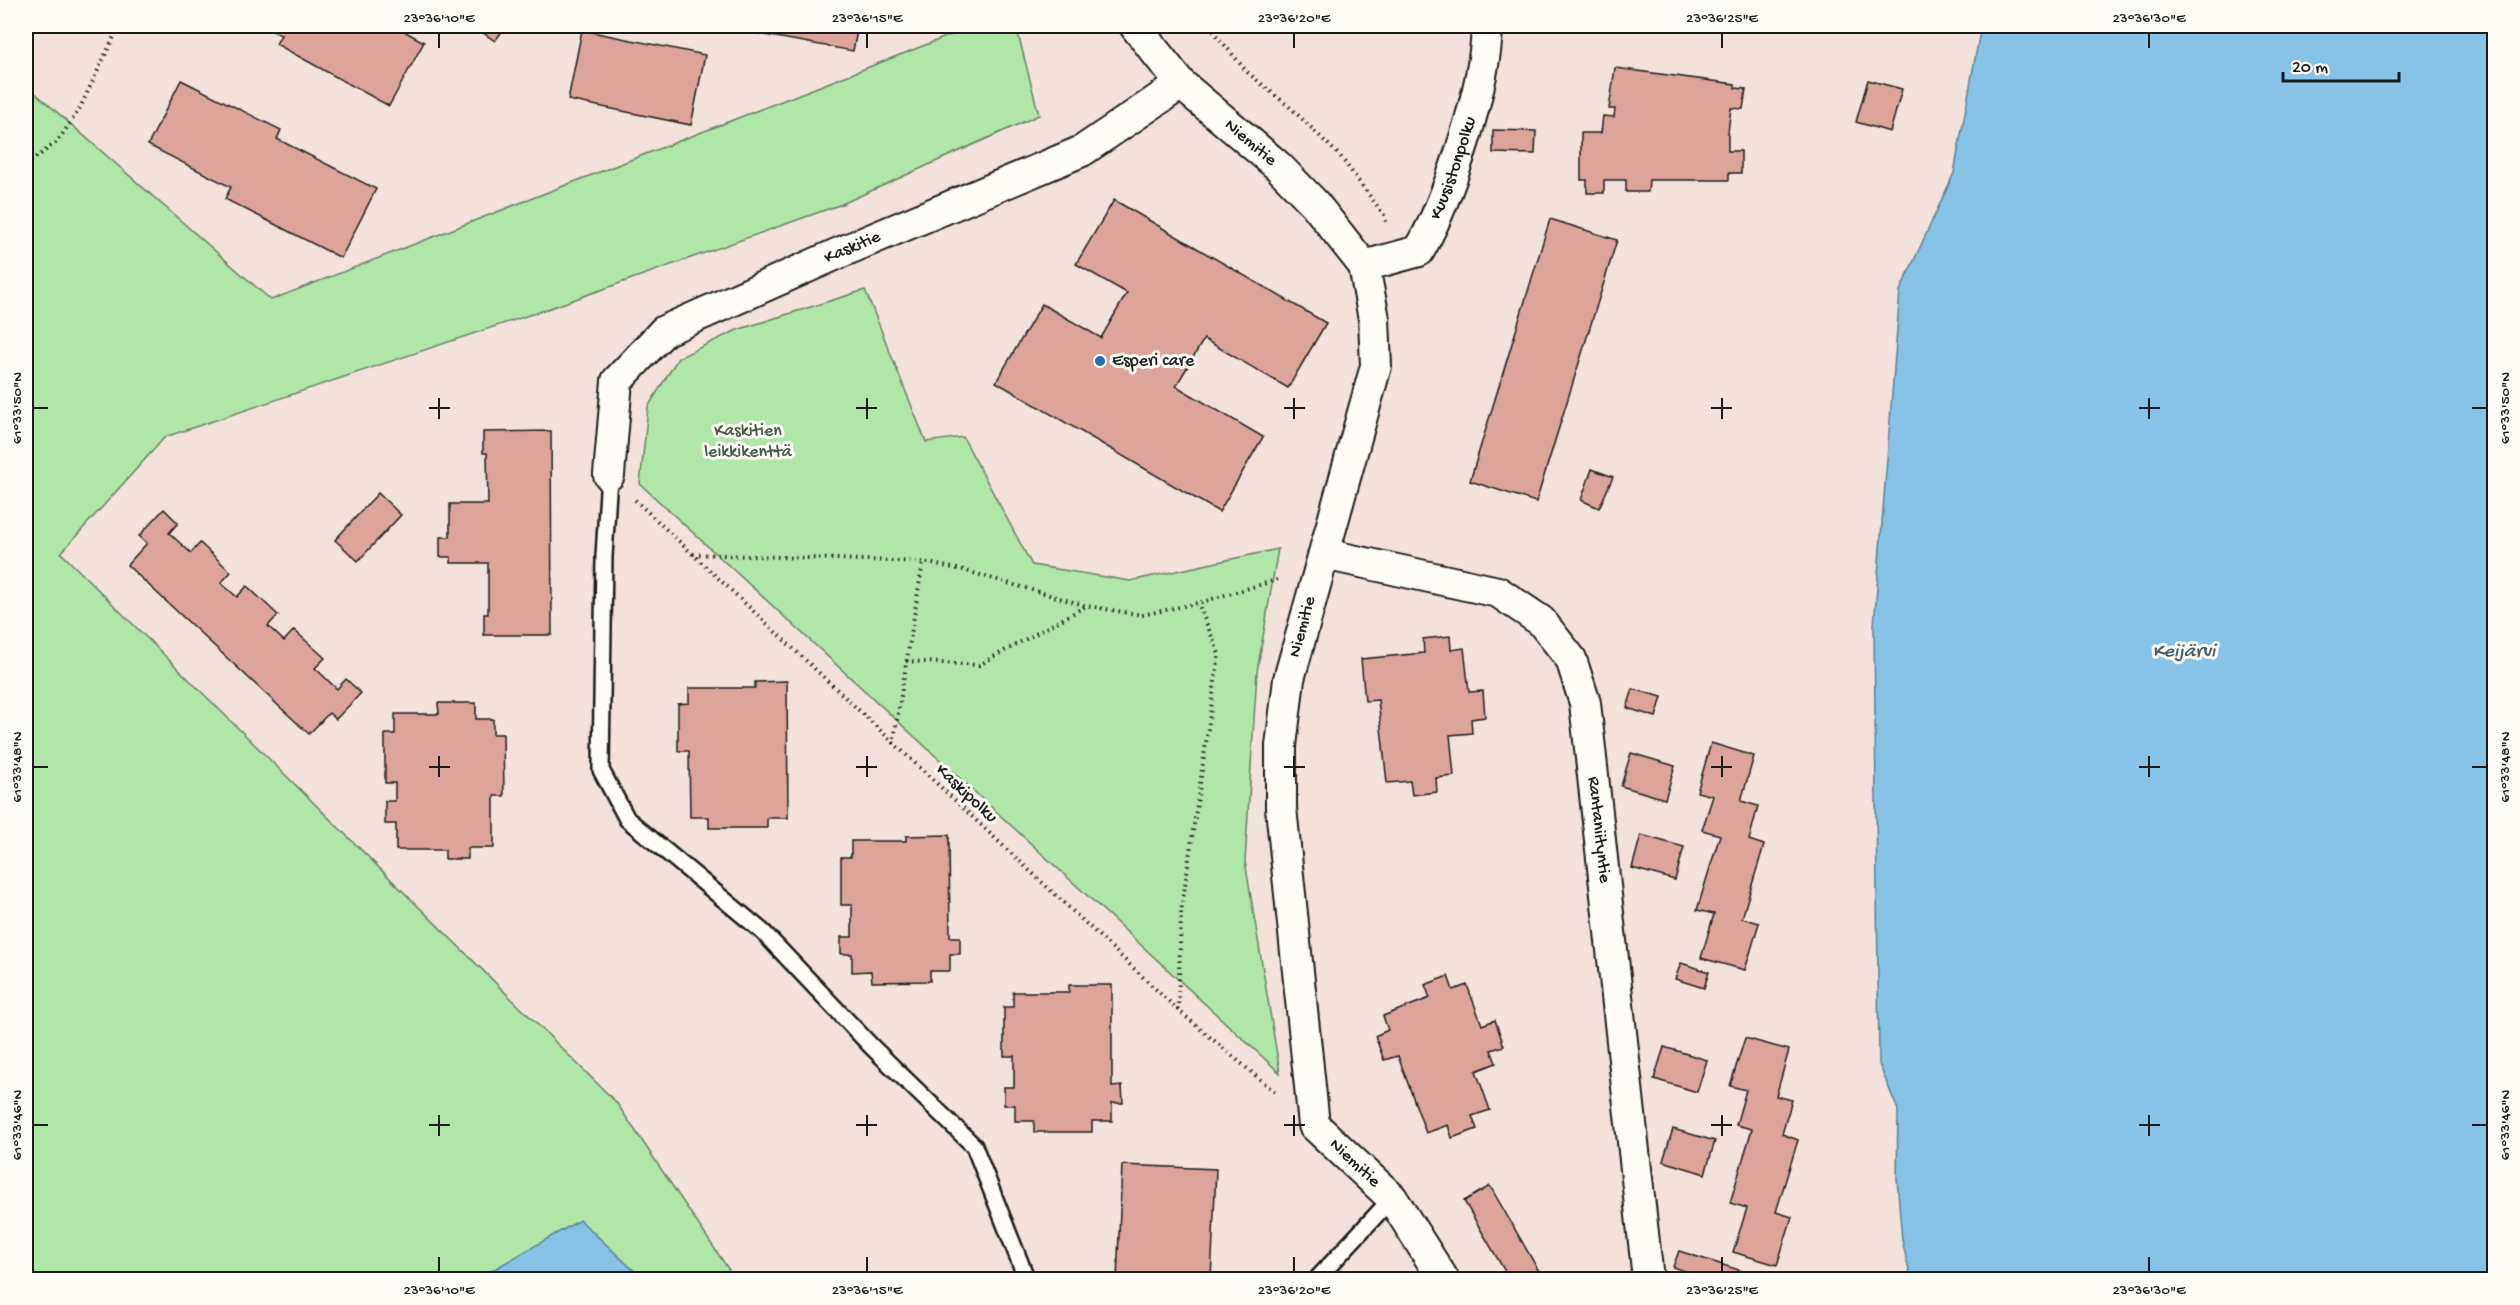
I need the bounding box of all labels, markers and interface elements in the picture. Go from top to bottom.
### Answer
text: 23°36'10"E [403,10,475,28]
text: 23°36'15"E [832,10,903,28]
text: 23°36'20"E [1258,10,1331,28]
text: 23°36'25"E [1686,10,1759,28]
text: 23°36'30"E [2113,10,2186,28]
scale bar [2283,45,2398,83]
text: 20 m [2292,58,2328,79]
street label: Kuusistonpolku [1425,114,1481,223]
street label: Niemitie [1220,115,1282,171]
street label: Kaskitie [821,226,884,269]
place label: Esperi care [1112,351,1195,372]
marker: Esperi care [1093,354,1107,368]
text: 61°33'50"N [9,372,27,444]
text: 61°33'50"N [2497,372,2515,444]
park label: Kaskitien leikkikenttä [704,421,793,463]
street label: Niemitie [1285,594,1321,660]
water label: Keijärvi [2153,641,2218,664]
text: 61°33'48"N [9,731,27,803]
text: 61°33'48"N [2497,731,2515,803]
street label: Kaskipolku [931,760,1002,828]
street label: Rantaniityntie [1583,775,1615,885]
text: 61°33'46"N [9,1090,27,1160]
text: 61°33'46"N [2497,1090,2515,1160]
street label: Niemitie [1325,1134,1385,1193]
text: 23°36'10"E [403,1282,475,1300]
text: 23°36'15"E [832,1282,903,1300]
text: 23°36'20"E [1258,1282,1331,1300]
text: 23°36'25"E [1686,1282,1759,1300]
text: 23°36'30"E [2113,1282,2186,1300]

